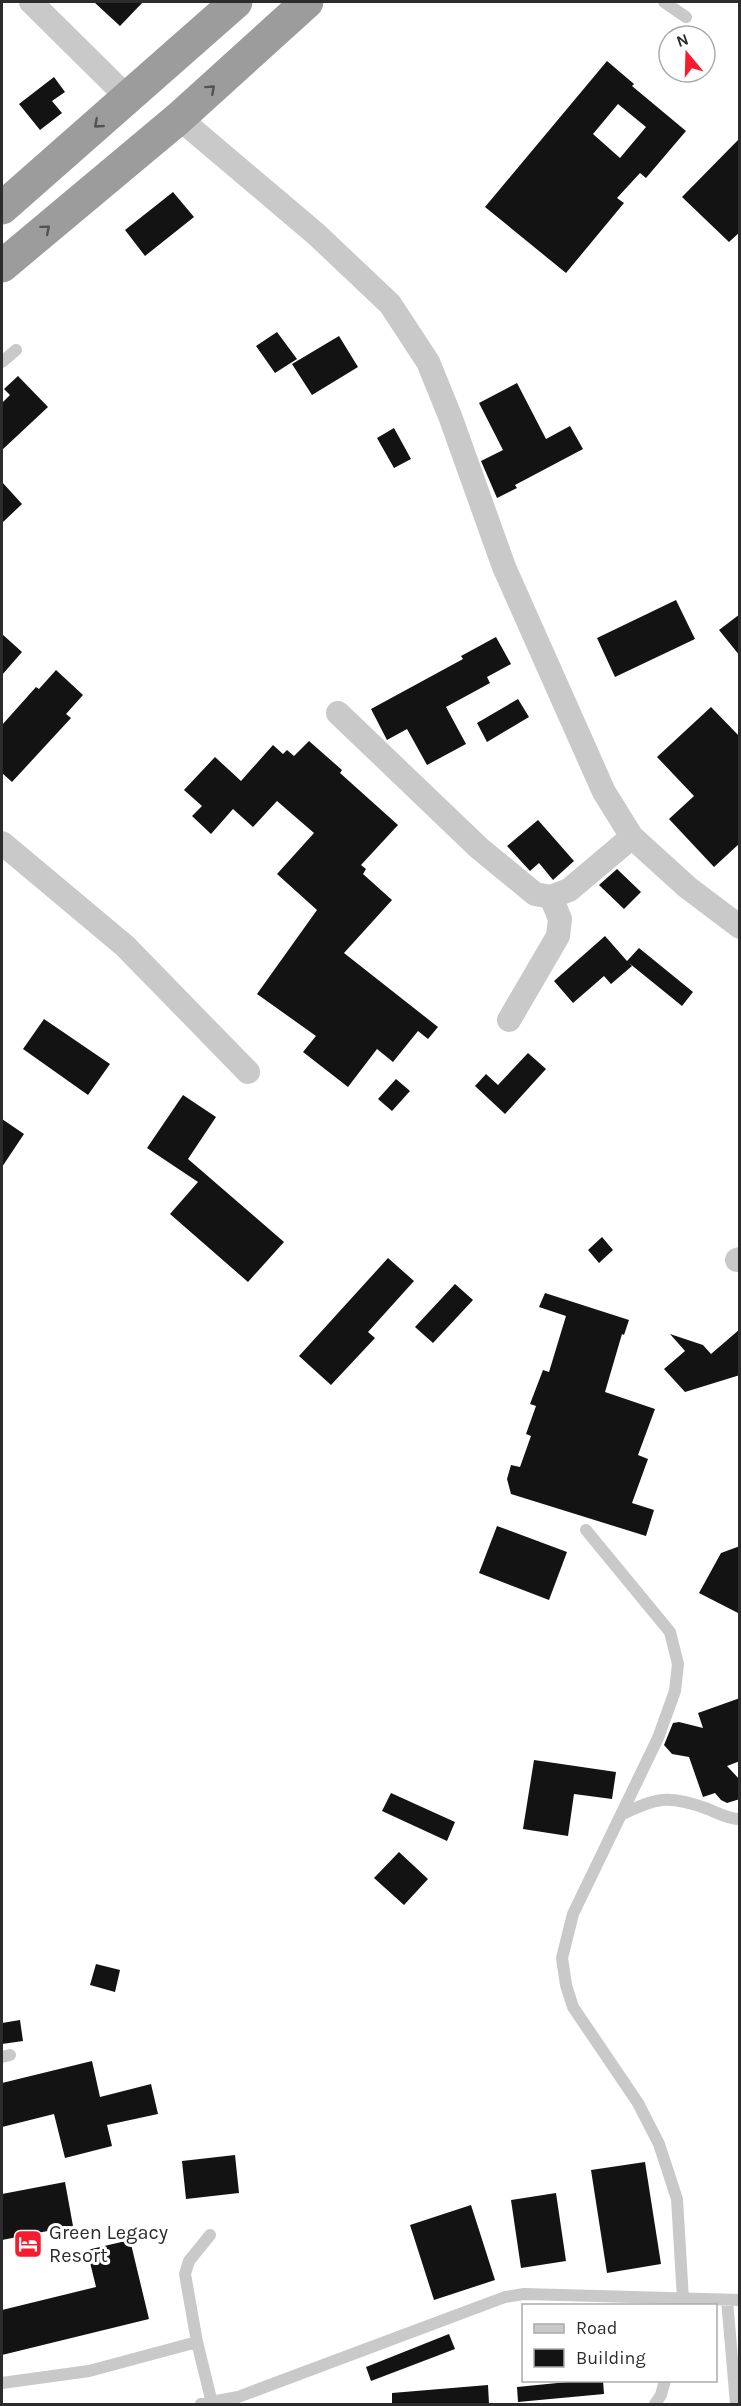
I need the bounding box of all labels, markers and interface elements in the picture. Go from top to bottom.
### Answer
north arrow [657,24,717,84]
text: N [674,29,691,51]
one-way arrow [204,85,215,96]
one-way arrow [94,117,105,128]
one-way arrow [39,225,50,236]
place label: Green Legacy Resort [49,2221,168,2267]
hotel icon: Green Legacy Resort [12,2228,44,2260]
legend [522,2304,717,2382]
text: Road [576,2317,617,2339]
text: Building [576,2347,646,2369]

